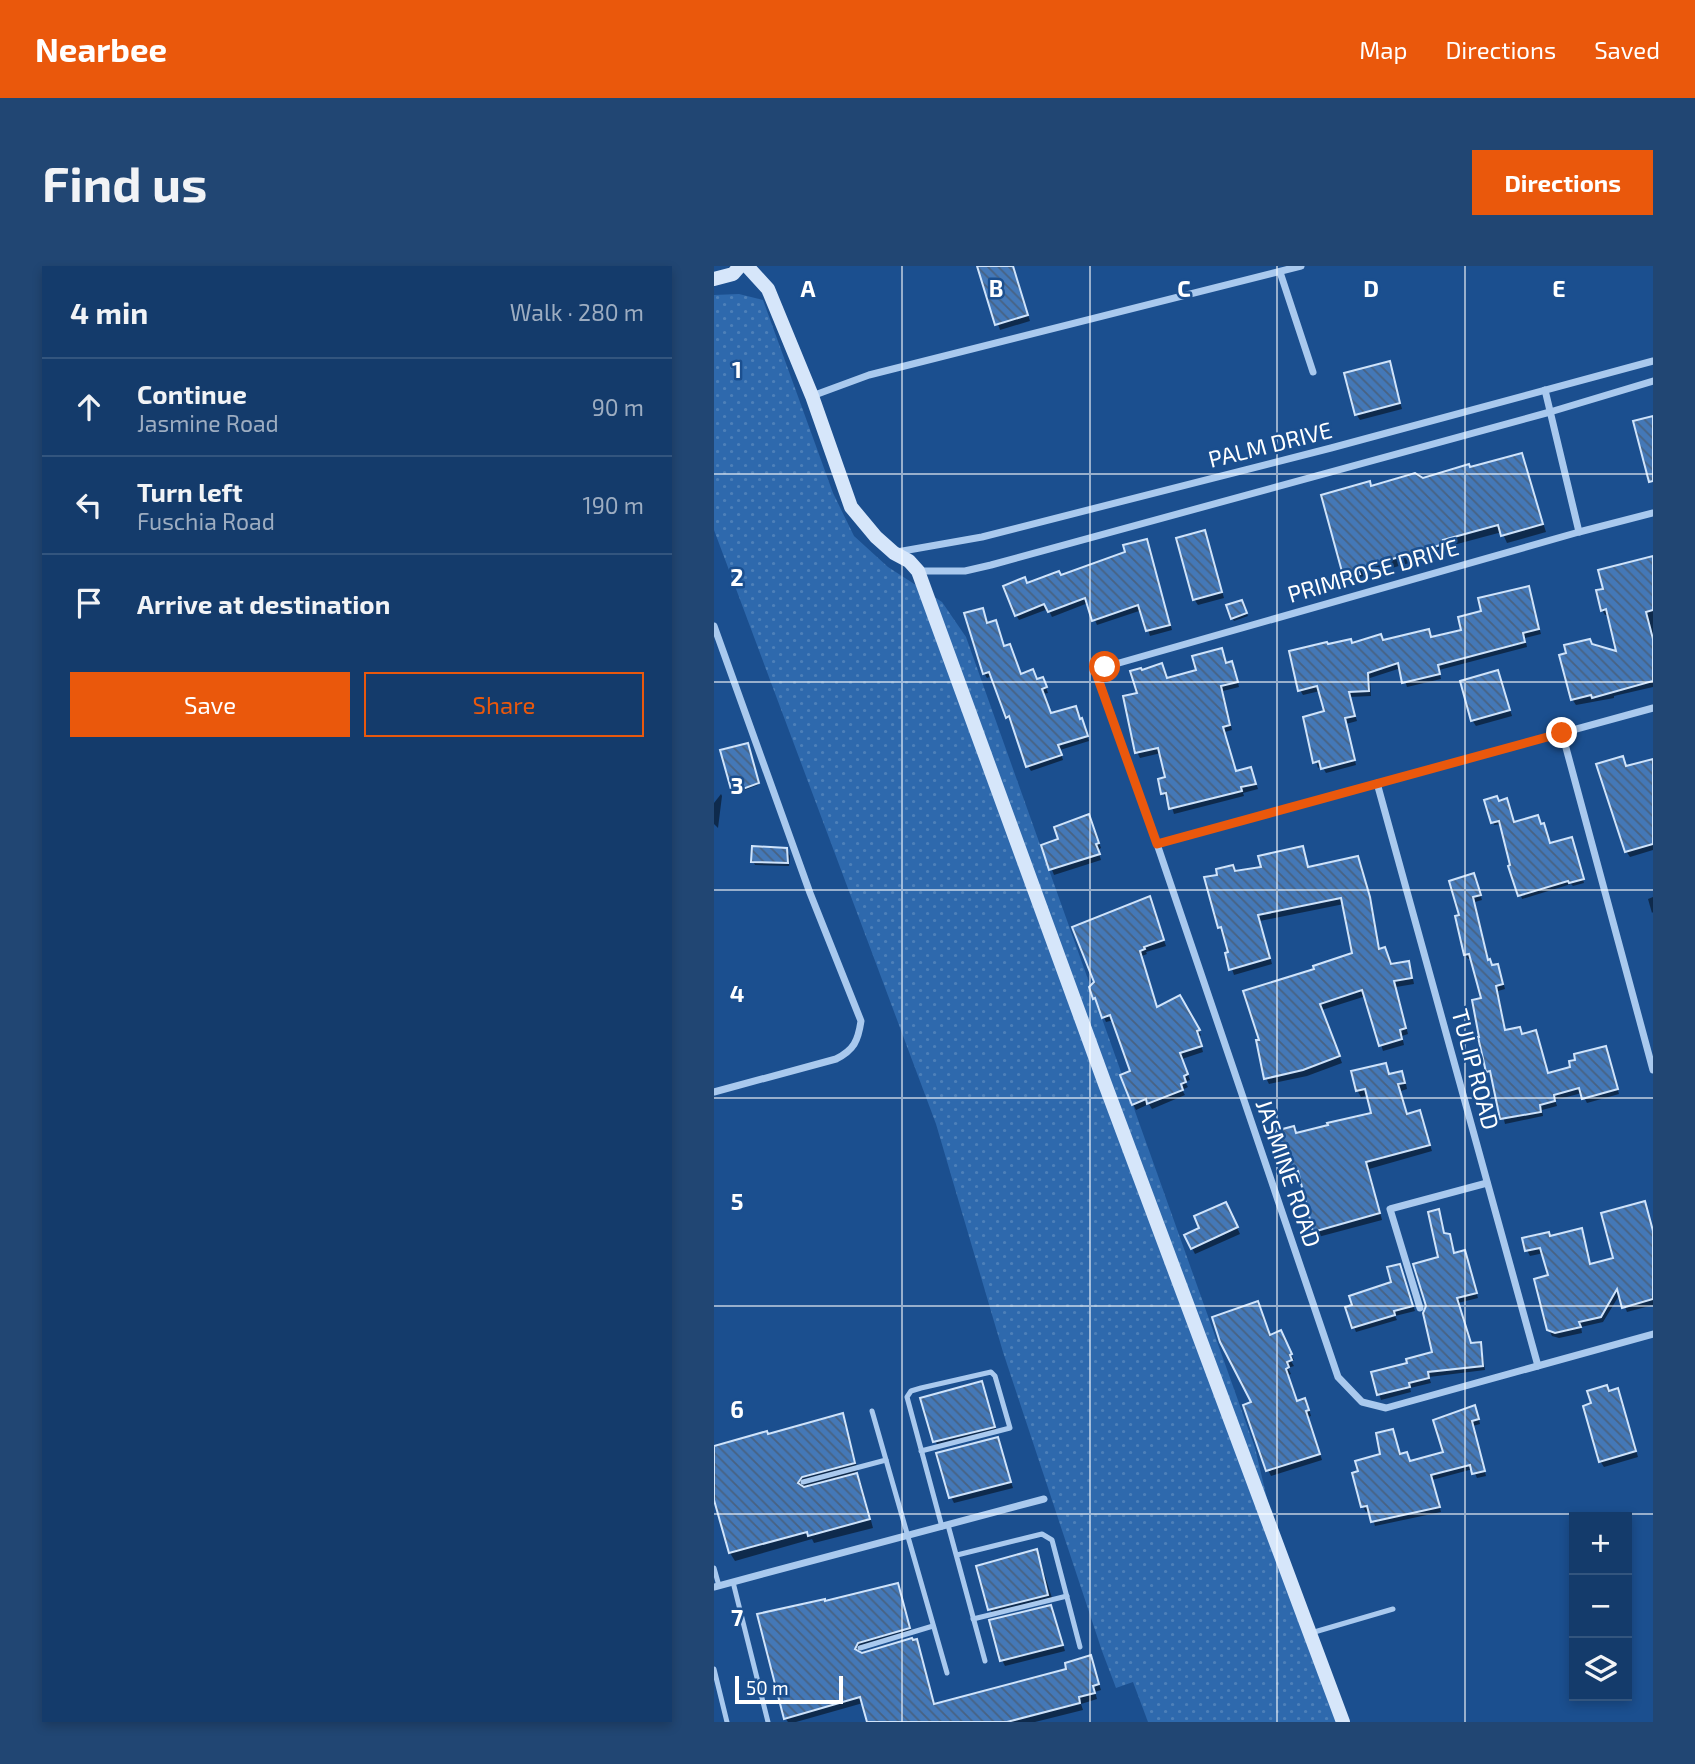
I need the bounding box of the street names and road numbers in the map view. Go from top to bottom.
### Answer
street label: PALM DRIVE [1205,415,1335,473]
street label: PRIMROSE DRIVE [1284,532,1462,608]
street label: TULIP ROAD [1446,1006,1506,1132]
street label: JASMINE ROAD [1251,1095,1327,1251]

